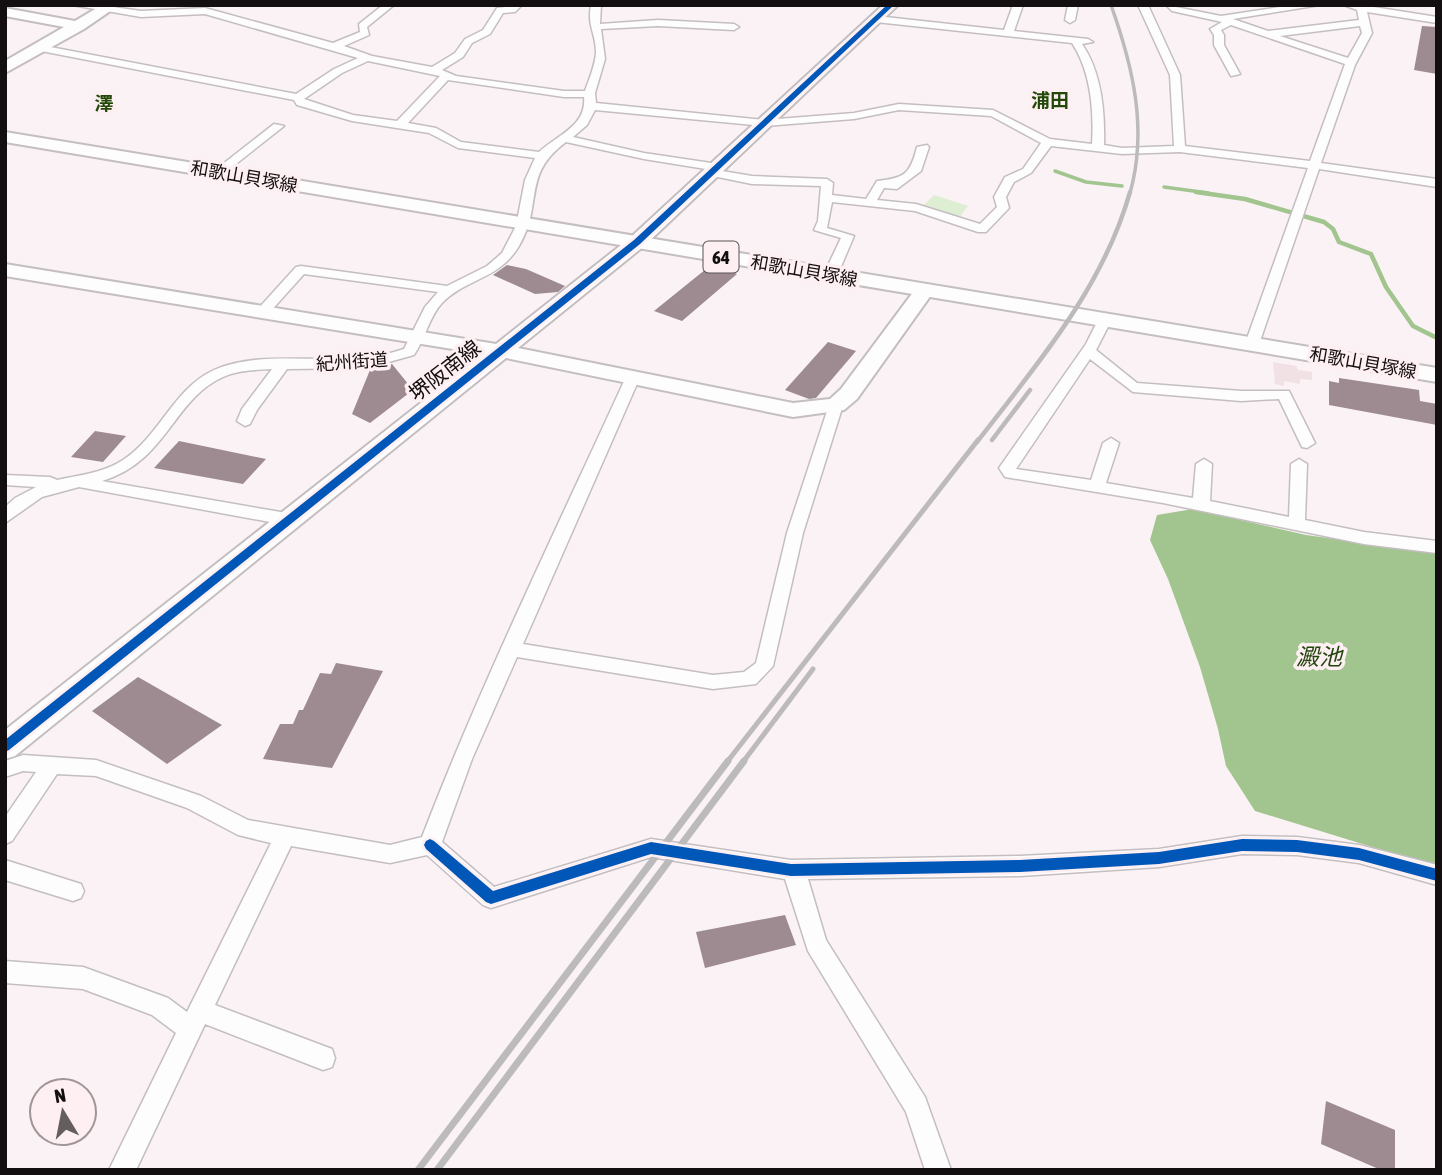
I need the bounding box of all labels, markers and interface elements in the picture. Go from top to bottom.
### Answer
district label: 浦田 [1031,89,1069,111]
district label: 澤 [94,92,114,114]
street label: 和歌山貝塚線 [189,157,299,196]
road number: 64 [704,242,738,272]
street label: 和歌山貝塚線 [749,251,859,290]
street label: 堺阪南線 [404,335,485,406]
street label: 和歌山貝塚線 [1308,343,1418,382]
street label: 紀州街道 [315,349,389,374]
water label: 澱池 [1296,644,1344,670]
north arrow [28,1077,98,1147]
text: N [53,1083,67,1107]

